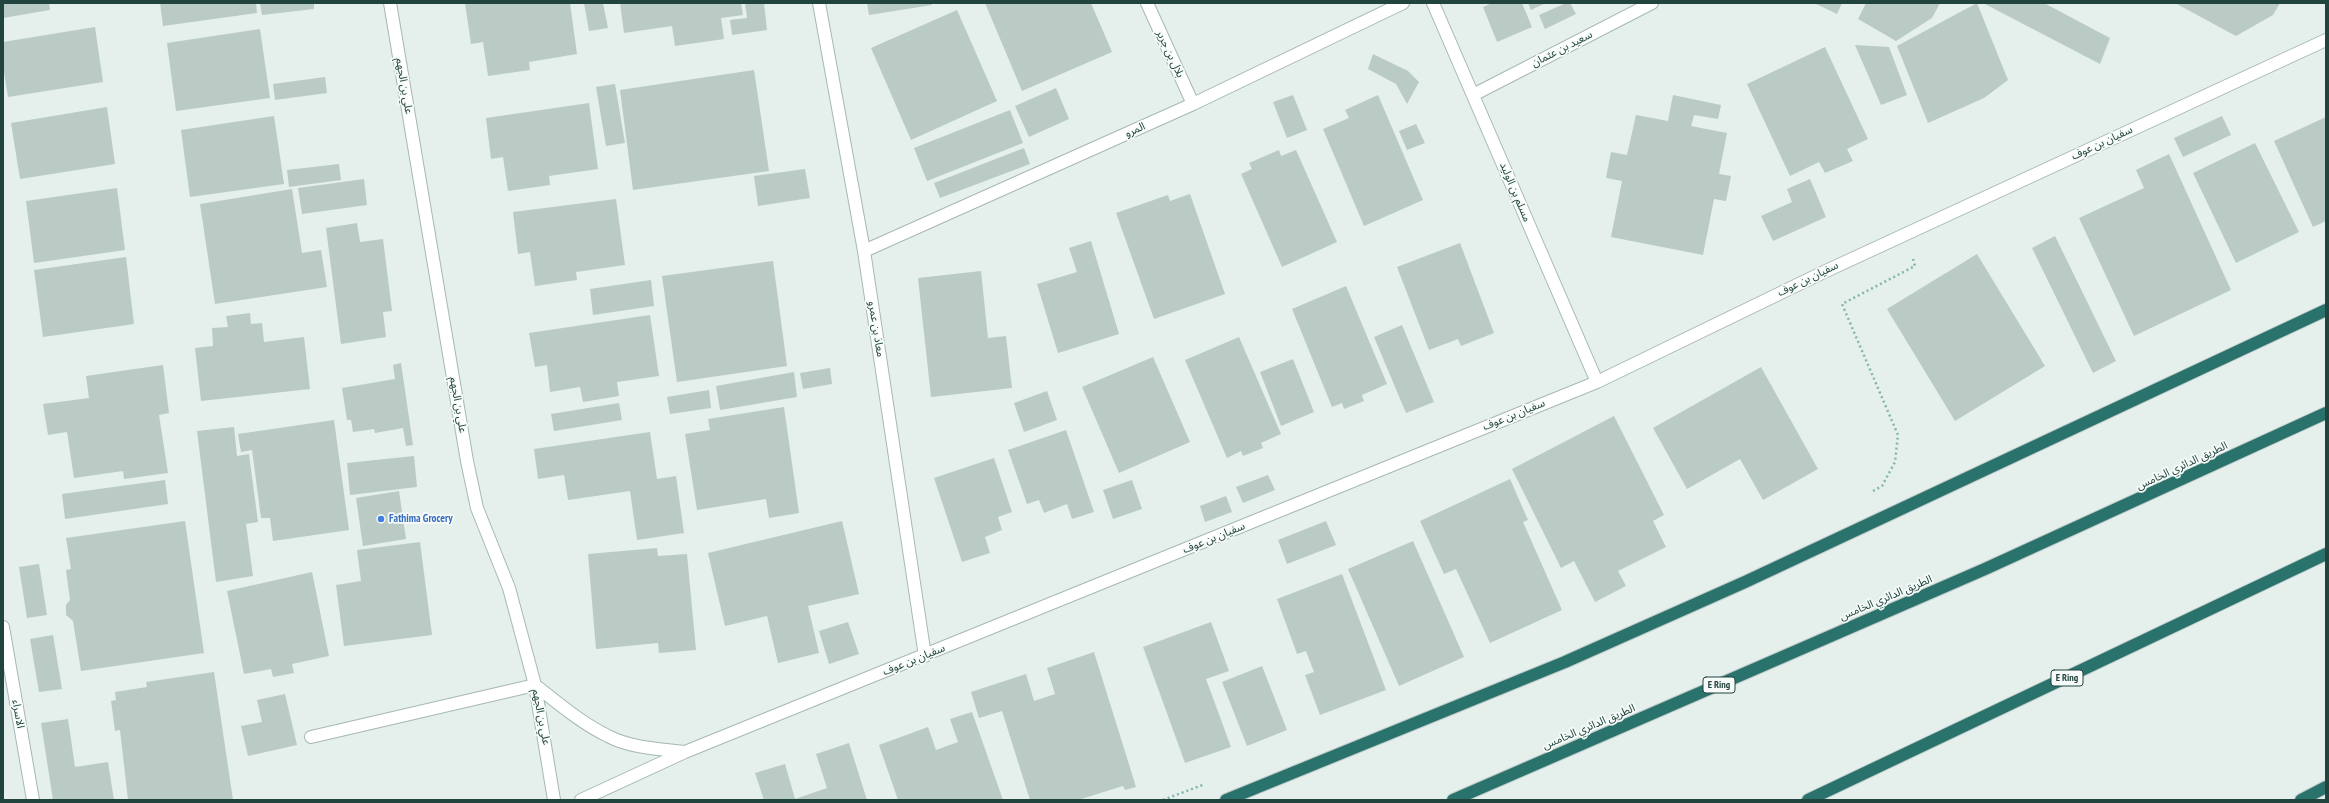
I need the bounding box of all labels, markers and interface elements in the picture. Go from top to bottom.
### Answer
street label: بلال بن جرير [1153,28,1187,80]
street label: سعيد بن عثمان [1529,28,1595,70]
street label: علي بن الجهم [393,57,415,115]
street label: المرو [1123,120,1147,140]
street label: سفيان بن عوف [2069,123,2135,163]
street label: مسلم بن الوليد [1496,160,1534,224]
street label: سفيان بن عوف [1775,259,1841,299]
street label: معاذ بن عمرو [865,300,887,358]
street label: علي بن الجهم [447,376,469,434]
street label: سفيان بن عوف [1481,397,1547,433]
street label: الطريق الدائري الخامس [2134,439,2230,493]
place label: Fathima Grocery [389,512,453,526]
marker: Fathima Grocery [376,514,386,524]
street label: سفيان بن عوف [1181,520,1247,556]
street label: الطريق الدائري الخامس [1838,573,1934,623]
street label: سفيان بن عوف [881,642,947,678]
road number: E Ring [2051,670,2083,686]
road number: E Ring [1703,677,1735,693]
street label: علي بن الجهم [529,688,553,746]
street label: الاسراء [9,699,27,729]
street label: الطريق الدائري الخامس [1541,702,1637,752]

